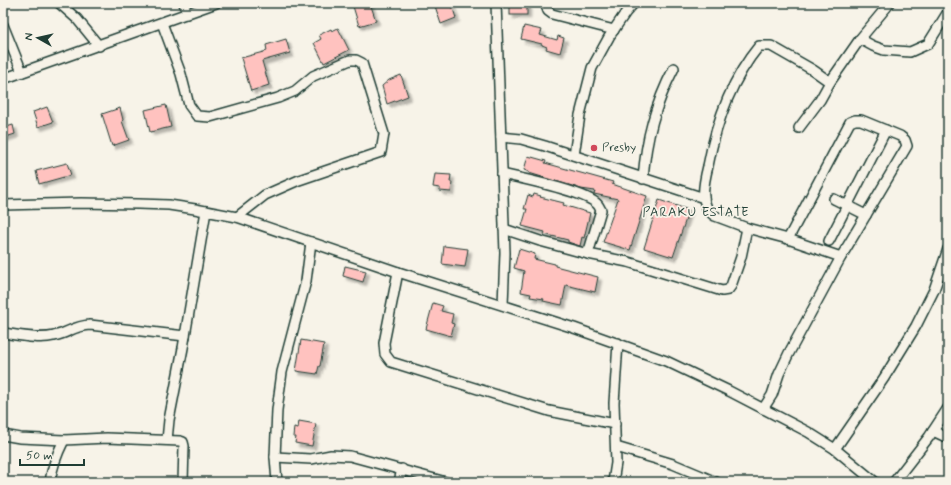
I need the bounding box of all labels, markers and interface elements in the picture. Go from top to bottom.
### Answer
north arrow [18,18,58,58]
text: N [22,32,37,41]
place label: Presby [602,140,636,156]
marker: Presby [589,143,599,153]
district label: PARAKU ESTATE [642,204,750,221]
scale bar [20,441,84,467]
text: 50 m [26,448,53,464]

